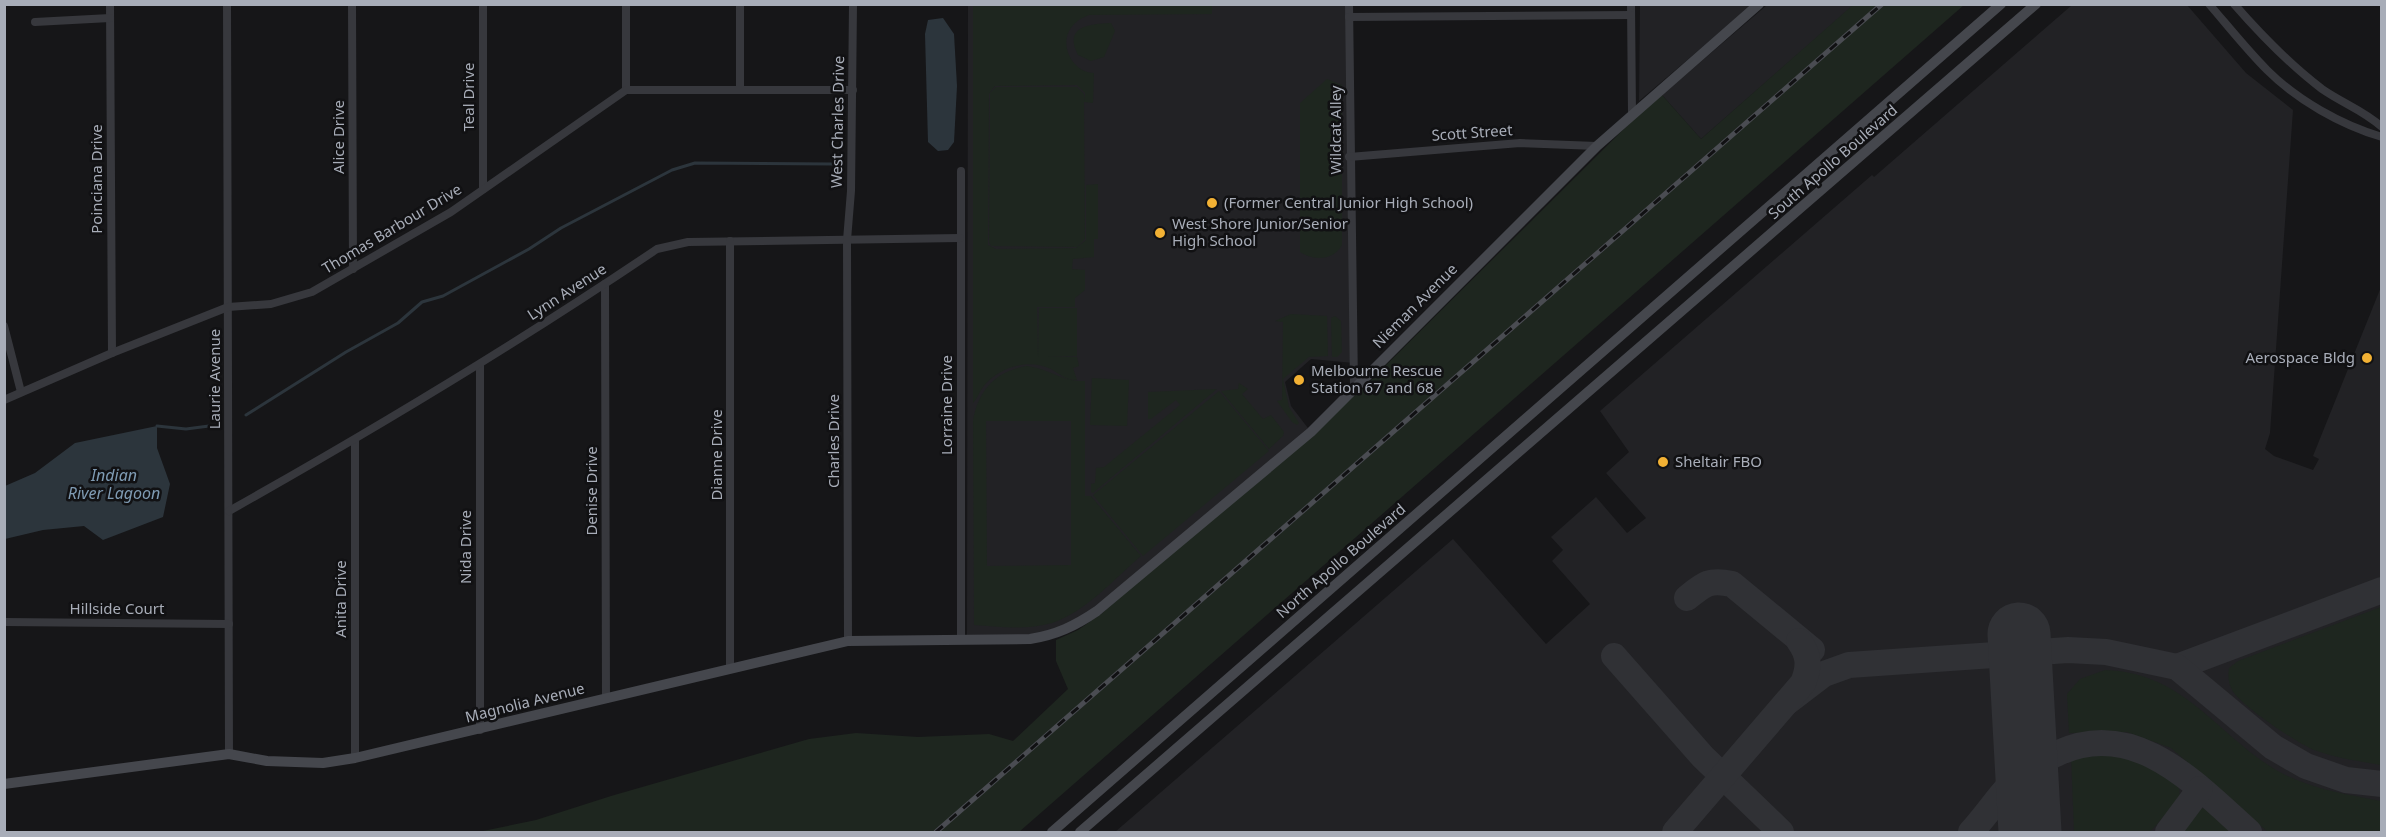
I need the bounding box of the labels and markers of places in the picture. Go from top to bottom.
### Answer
place label: (Former Central Junior High School) [1224,192,1473,212]
marker: (Former Central Junior High School) [1205,196,1219,210]
place label: West Shore Junior/Senior High School [1172,213,1348,250]
marker: West Shore Junior/Senior High School [1153,226,1167,240]
place label: Aerospace Bldg [2246,347,2355,367]
marker: Aerospace Bldg [2360,351,2374,365]
place label: Melbourne Rescue Station 67 and 68 [1311,360,1442,397]
marker: Melbourne Rescue Station 67 and 68 [1292,373,1306,387]
place label: Sheltair FBO [1675,451,1762,471]
marker: Sheltair FBO [1656,455,1670,469]

